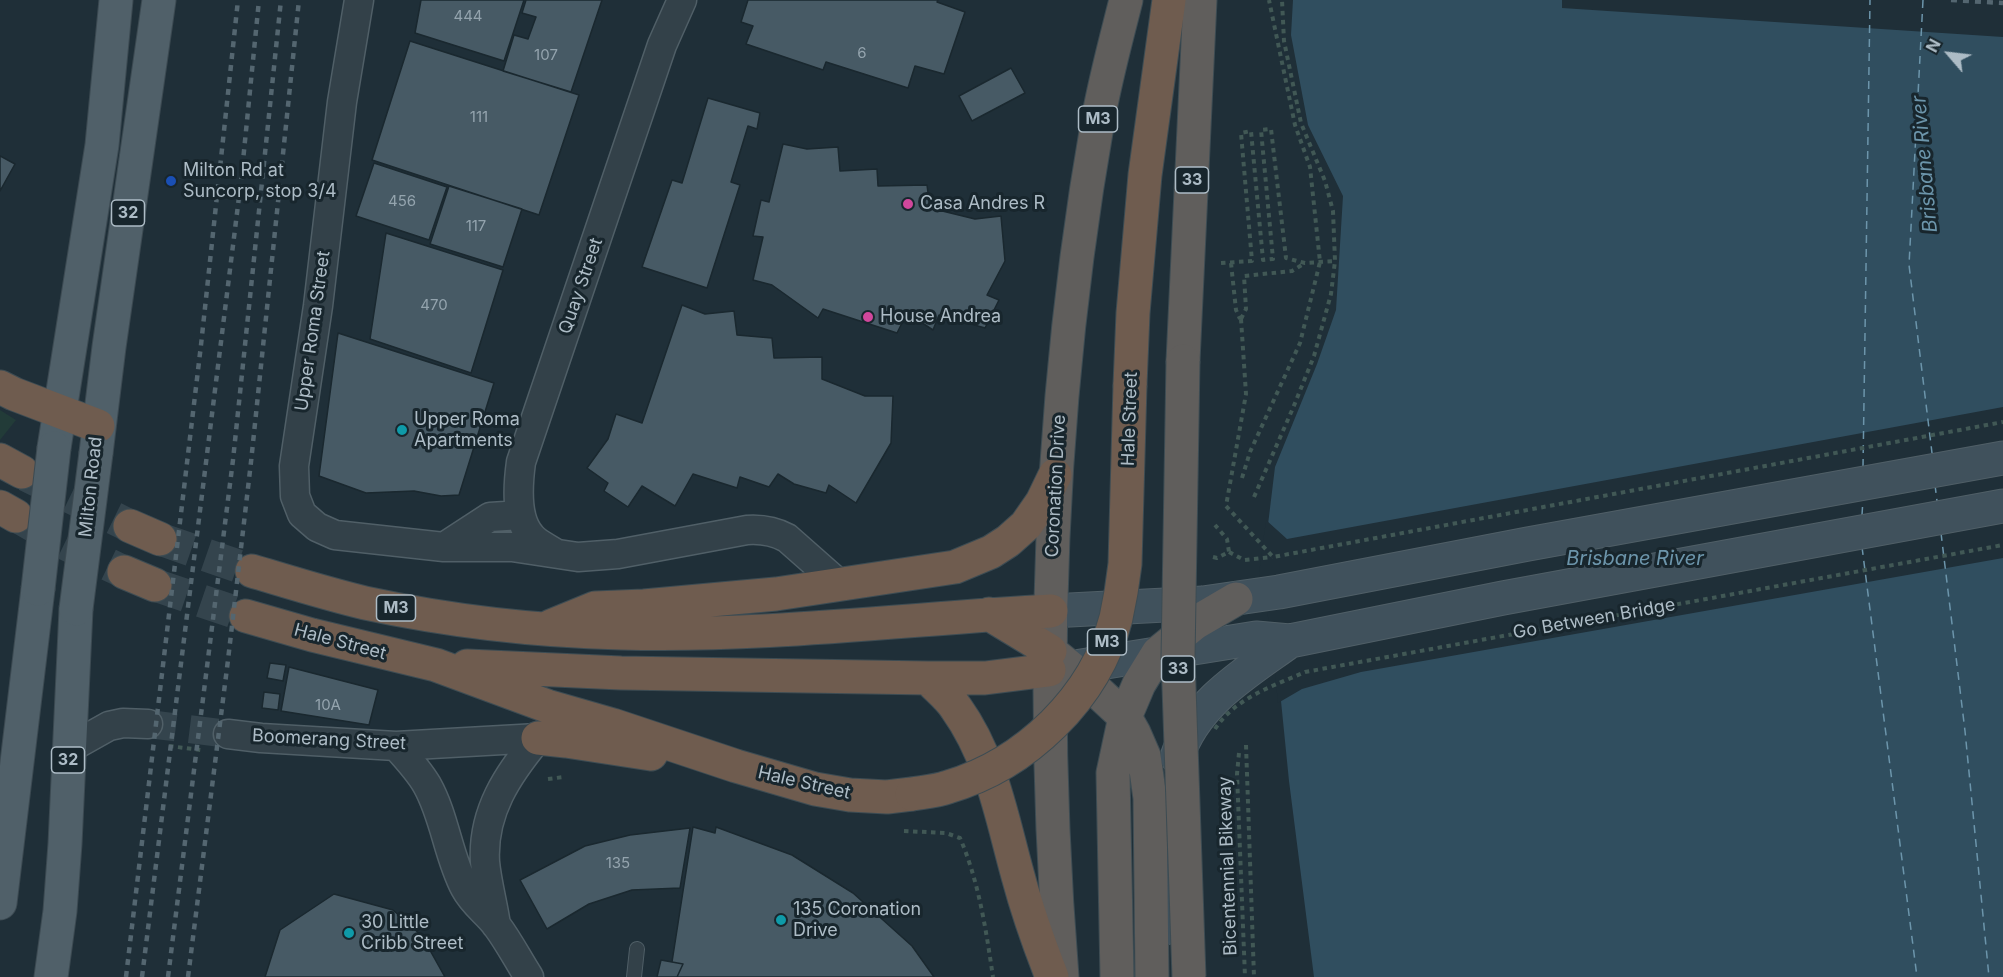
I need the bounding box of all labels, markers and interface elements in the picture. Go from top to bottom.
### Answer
house number: 444 [453,7,483,25]
north arrow [1919,24,1979,84]
text: N [1921,35,1945,56]
house number: 6 [857,44,867,62]
house number: 107 [534,46,558,64]
water label: Brisbane River [1907,94,1943,234]
road number: M3 [1078,106,1118,132]
house number: 111 [470,108,488,126]
place label: Milton Rd at Suncorp, stop 3/4 [183,160,337,202]
road number: 33 [1176,167,1208,193]
marker: Milton Rd at Suncorp, stop 3/4 [164,174,178,188]
house number: 456 [388,192,416,210]
place label: Casa Andres R [920,193,1045,215]
marker: Casa Andres R [901,197,915,211]
road number: 32 [112,200,144,226]
house number: 117 [466,217,486,235]
street label: Quay Street [554,235,608,337]
street label: Upper Roma Street [291,249,335,413]
house number: 470 [420,296,448,314]
place label: House Andrea [880,306,1001,328]
marker: House Andrea [861,310,875,324]
street label: Hale Street [1118,372,1142,466]
place label: Upper Roma Apartments [414,409,520,452]
street label: Coronation Drive [1041,414,1071,558]
marker: Upper Roma Apartments [395,423,409,437]
street label: Milton Road [75,436,107,538]
water label: Brisbane River [1566,547,1704,571]
street label: Go Between Bridge [1511,594,1677,644]
road number: M3 [376,595,416,621]
street label: Hale Street [292,619,388,665]
road number: M3 [1088,629,1126,655]
road number: 33 [1162,656,1194,682]
house number: 10A [315,696,341,714]
street label: Boomerang Street [252,725,406,755]
road number: 32 [52,747,84,773]
street label: Hale Street [756,762,852,804]
street label: Bicentennial Bikeway [1214,776,1242,956]
house number: 135 [606,854,630,872]
place label: 135 Coronation Drive [793,899,921,942]
place label: 30 Little Cribb Street [361,912,463,954]
marker: 135 Coronation Drive [774,913,788,927]
marker: 30 Little Cribb Street [342,926,356,940]

